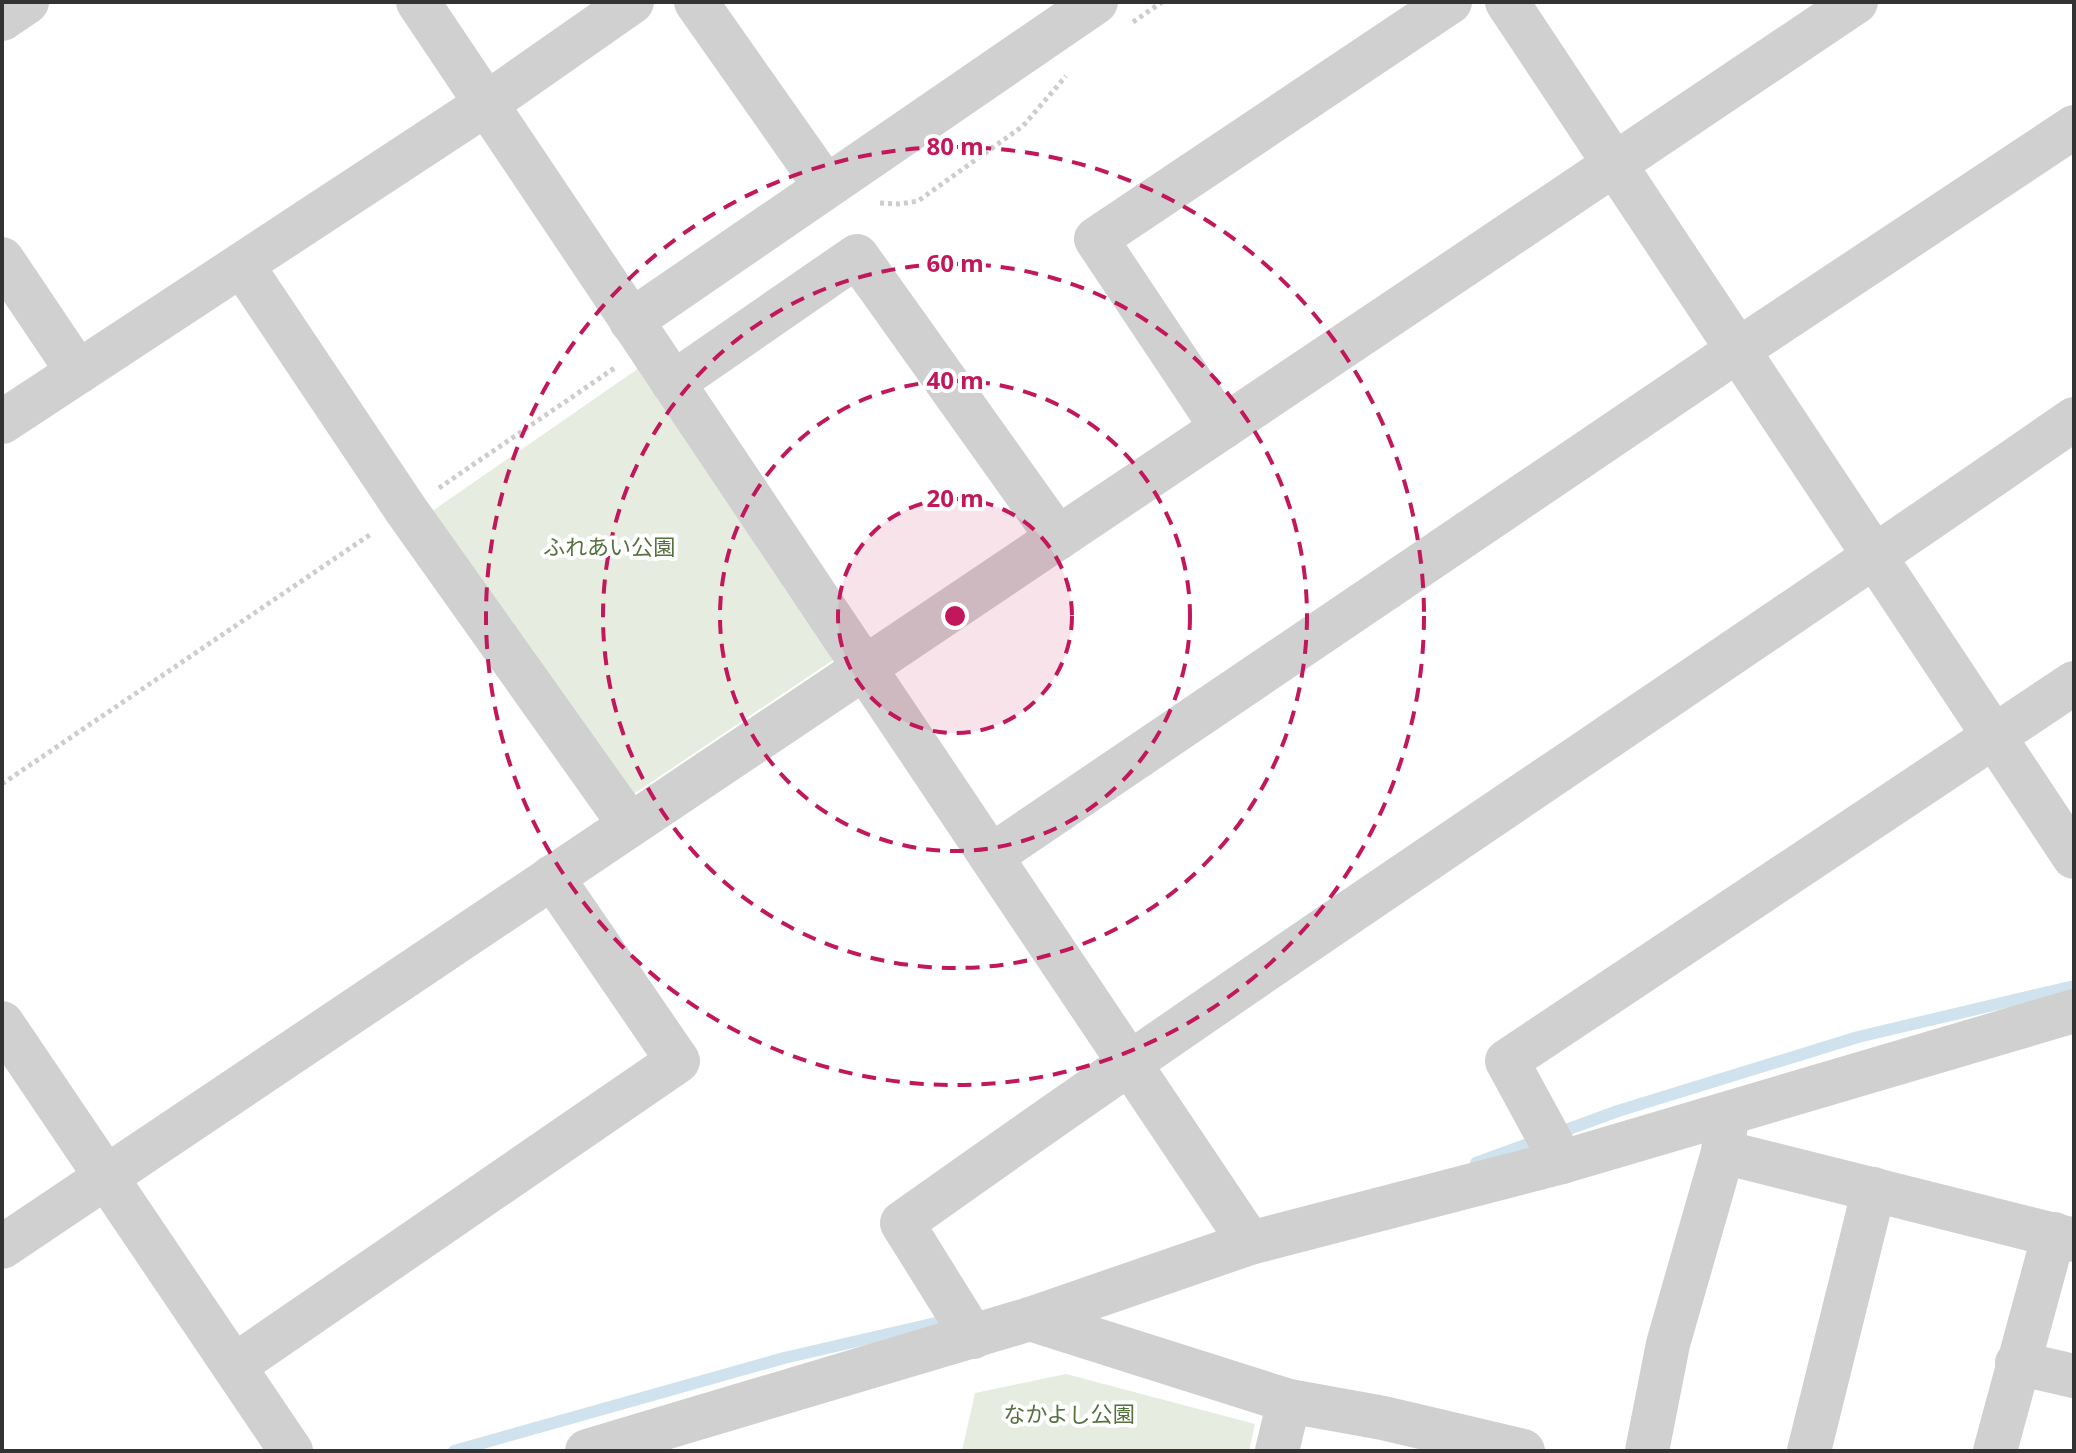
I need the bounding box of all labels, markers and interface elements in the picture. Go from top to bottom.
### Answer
text: 80 m [926,129,984,162]
text: 60 m [926,246,984,279]
text: 40 m [926,363,984,396]
text: 20 m [926,481,984,514]
park label: ふれあい公園 [543,531,675,561]
centre of rings [941,602,969,630]
park label: なかよし公園 [1004,1398,1134,1428]

